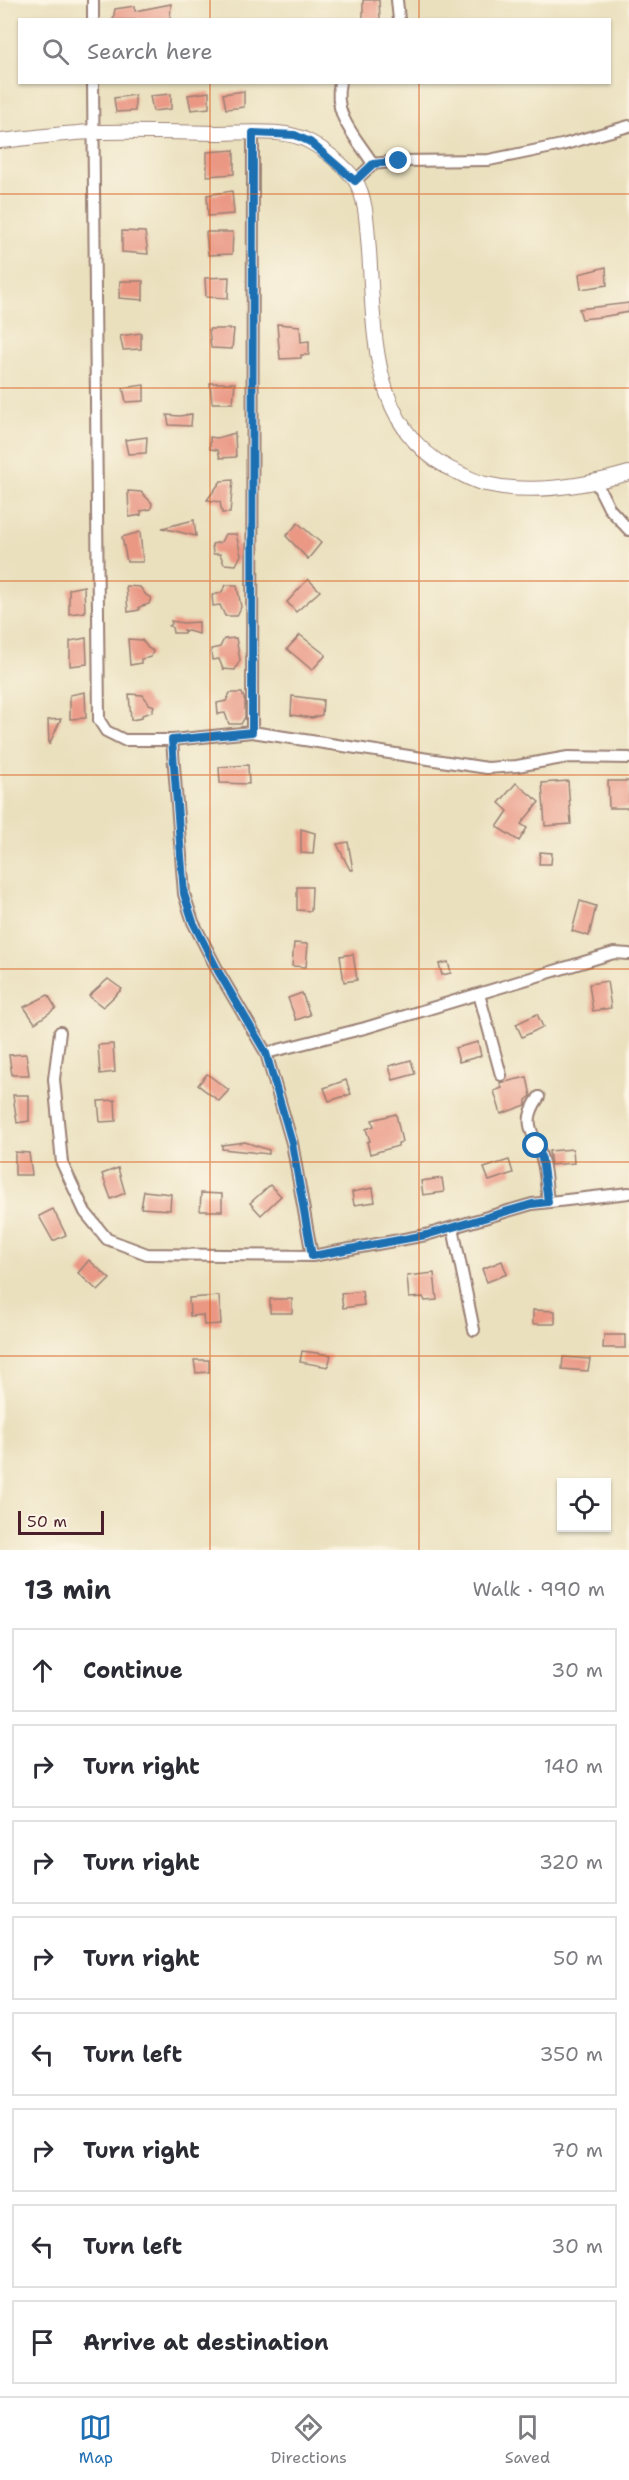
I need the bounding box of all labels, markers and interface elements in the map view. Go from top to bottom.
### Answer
search box [18,18,611,84]
icon: search [39,35,72,68]
text: Search here [87,37,213,66]
route end [385,147,411,173]
route start [522,1132,548,1158]
map controls [557,1478,611,1532]
button: locate [557,1478,611,1532]
scale bar [18,1508,104,1536]
text: 50 m [27,1511,67,1532]
text: 13 min [24,1572,111,1607]
text: Walk · 990 m [472,1576,605,1602]
icon: ahead [26,1654,59,1687]
text: Continue [83,1656,183,1685]
text: 30 m [551,1657,603,1683]
icon: right [26,1750,59,1783]
text: Turn right [83,1752,200,1781]
text: 140 m [544,1753,603,1779]
icon: right [26,1846,59,1879]
text: Turn right [83,1848,200,1877]
text: 320 m [539,1849,603,1875]
icon: right [26,1942,59,1975]
text: Turn right [83,1944,200,1973]
text: 50 m [553,1945,603,1971]
icon: left [26,2038,59,2071]
text: Turn left [83,2040,182,2069]
text: 350 m [539,2041,603,2067]
icon: right [26,2134,59,2167]
text: Turn right [83,2136,200,2165]
text: 70 m [551,2137,603,2163]
icon: left [26,2230,59,2263]
text: Turn left [83,2232,182,2261]
text: 30 m [551,2233,603,2259]
icon: arrive [26,2326,59,2359]
text: Arrive at destination [83,2328,329,2357]
tab: Map [79,2411,113,2468]
tab: Directions [271,2411,347,2468]
tab: Saved [505,2411,550,2468]

